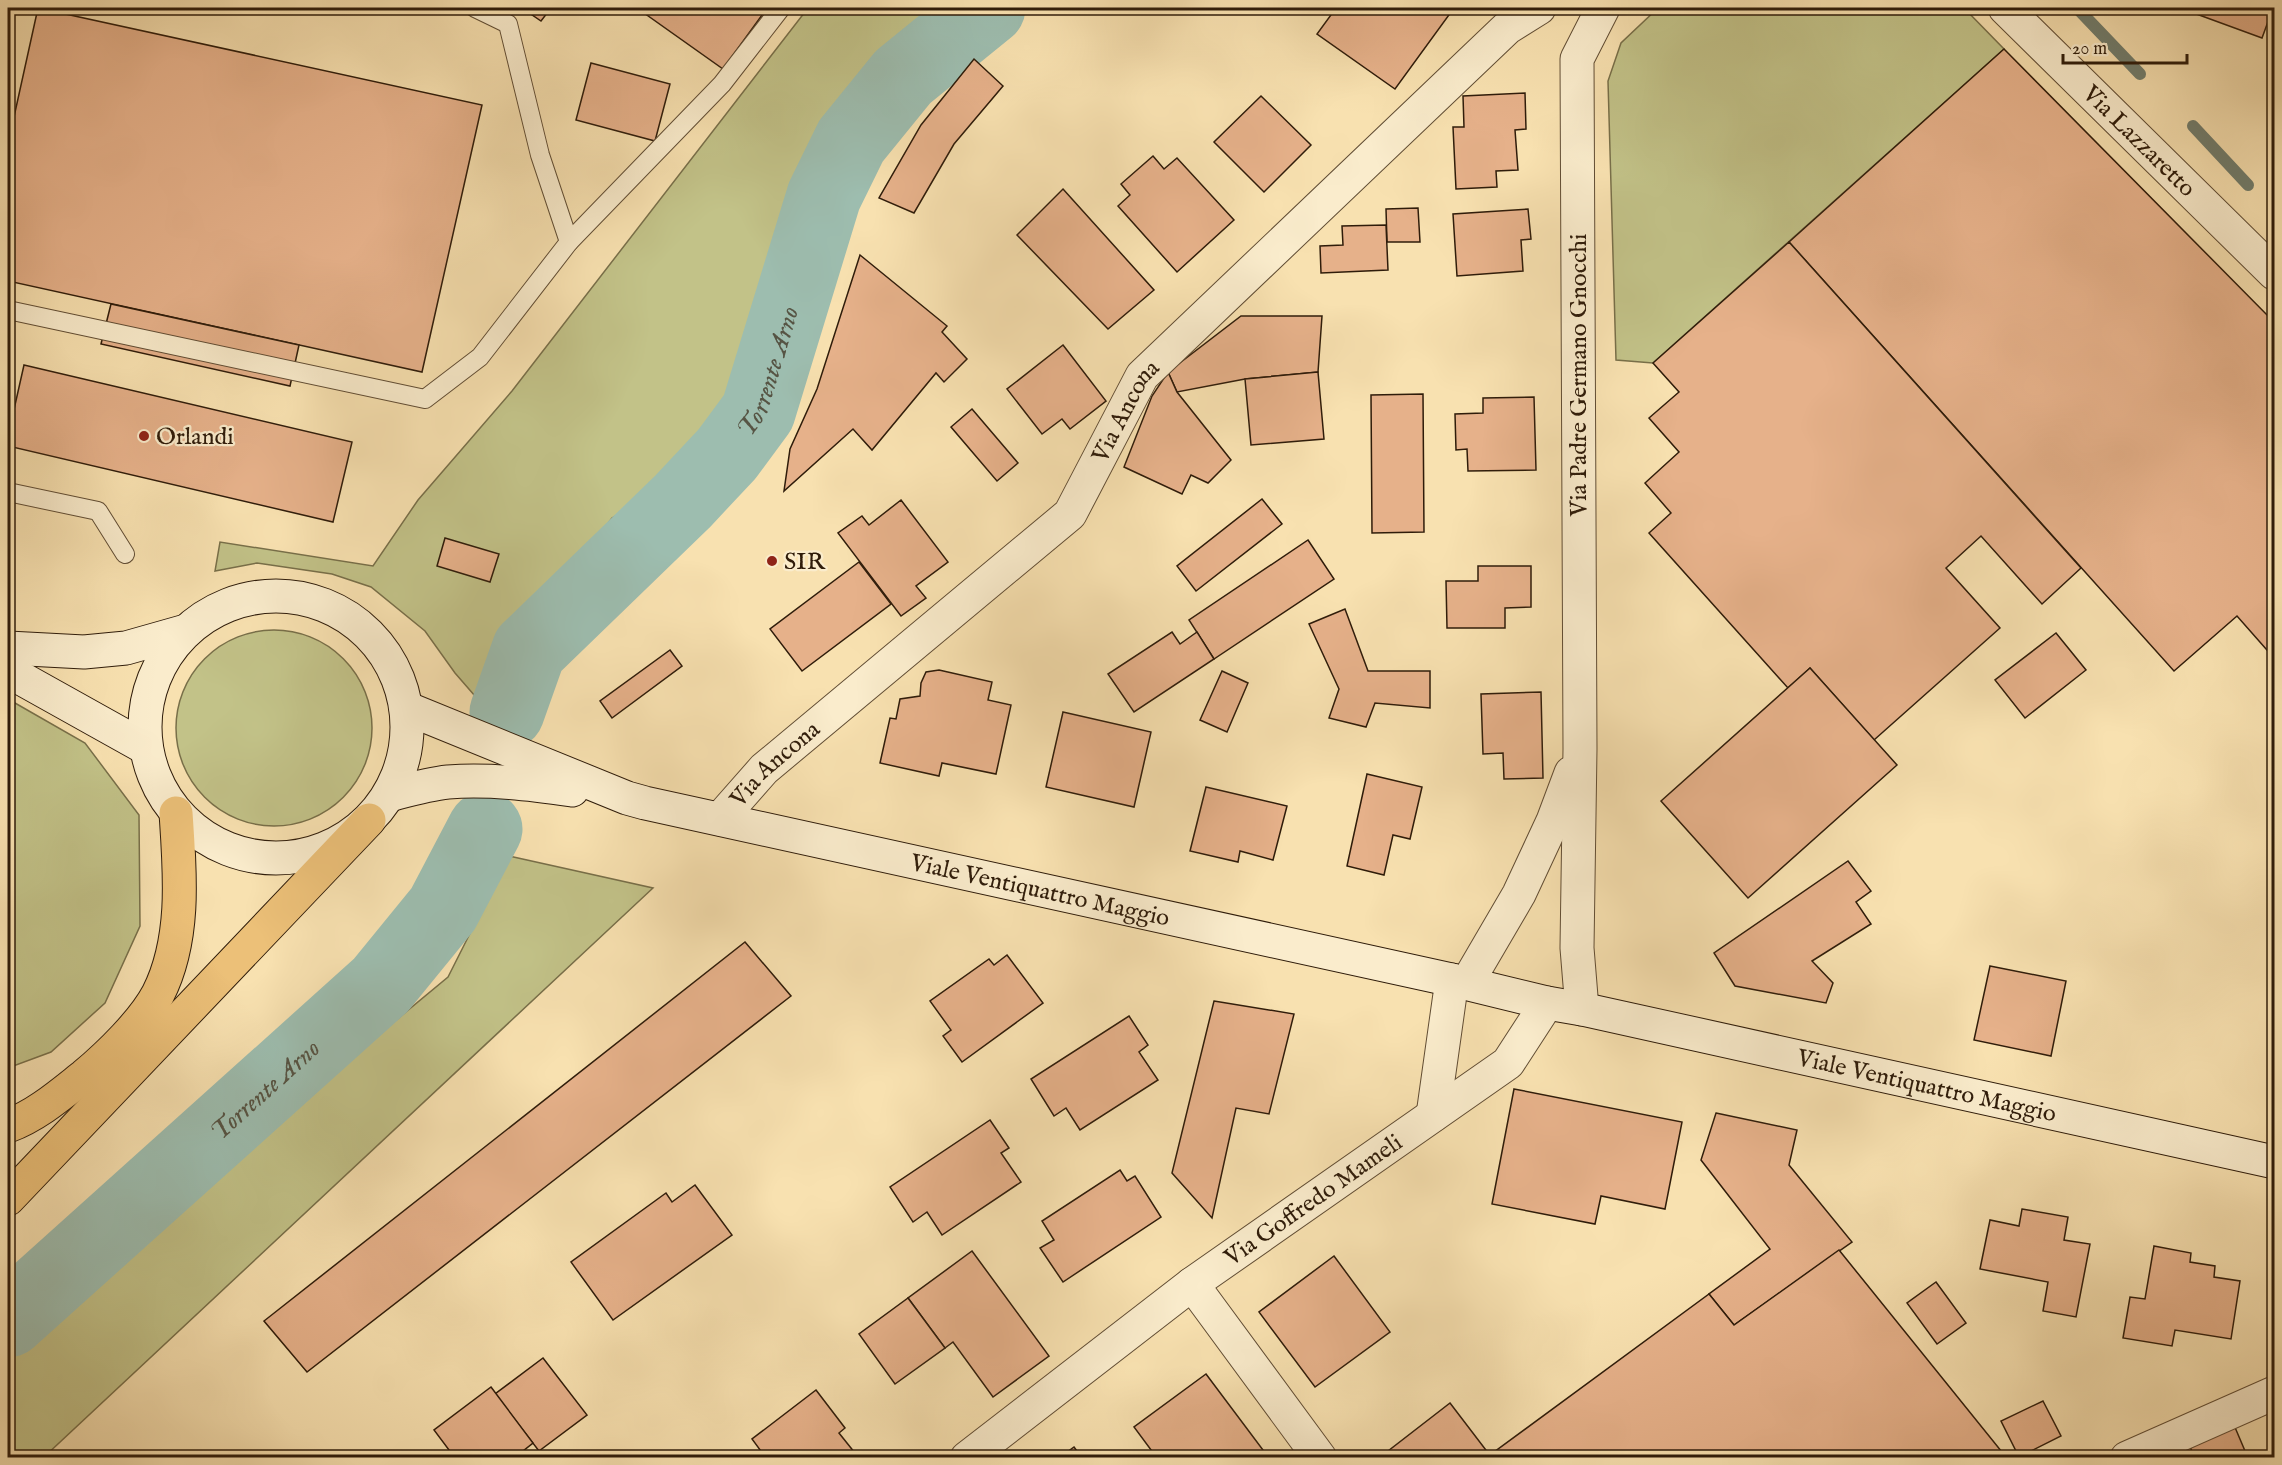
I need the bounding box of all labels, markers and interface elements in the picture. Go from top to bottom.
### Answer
scale bar [2063,27,2188,65]
text: 20 m [2072,38,2107,61]
street label: Via Lazzaretto [2075,78,2202,204]
street label: Via Padre Germano Gnocchi [1564,233,1595,518]
water label: Torrente Arno [730,303,807,444]
street label: Via Ancona [1085,353,1167,469]
place label: Orlandi [156,422,234,453]
marker: Orlandi [137,429,151,443]
place label: SIR [784,547,826,578]
marker: SIR [765,554,779,568]
street label: Via Ancona [723,714,828,815]
street label: Viale Ventiquattro Maggio [907,847,1173,935]
water label: Torrente Arno [204,1033,328,1149]
street label: Viale Ventiquattro Maggio [1793,1043,2059,1130]
street label: Via Goffredo Mameli [1218,1128,1409,1274]

